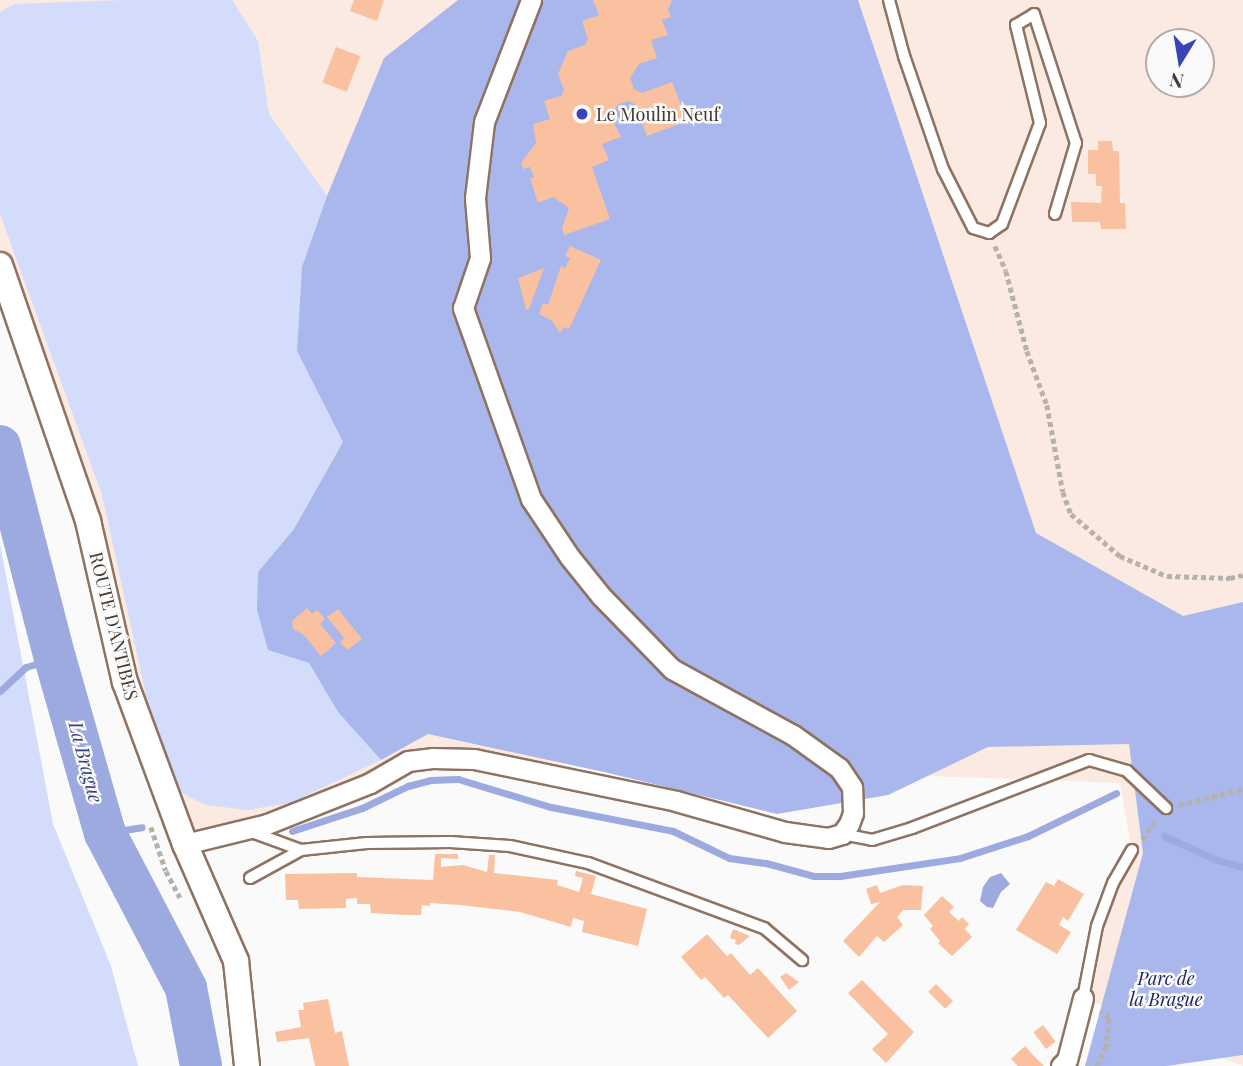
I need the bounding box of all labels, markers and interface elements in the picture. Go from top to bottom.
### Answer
north arrow [1145,28,1215,98]
text: N [1167,68,1186,96]
place label: Le Moulin Neuf [596,103,719,125]
marker: Le Moulin Neuf [574,106,590,122]
street label: ROUTE D'ANTIBES [85,550,143,702]
water label: La Brague [64,719,108,805]
park label: Parc de la Brague [1129,968,1203,1010]

